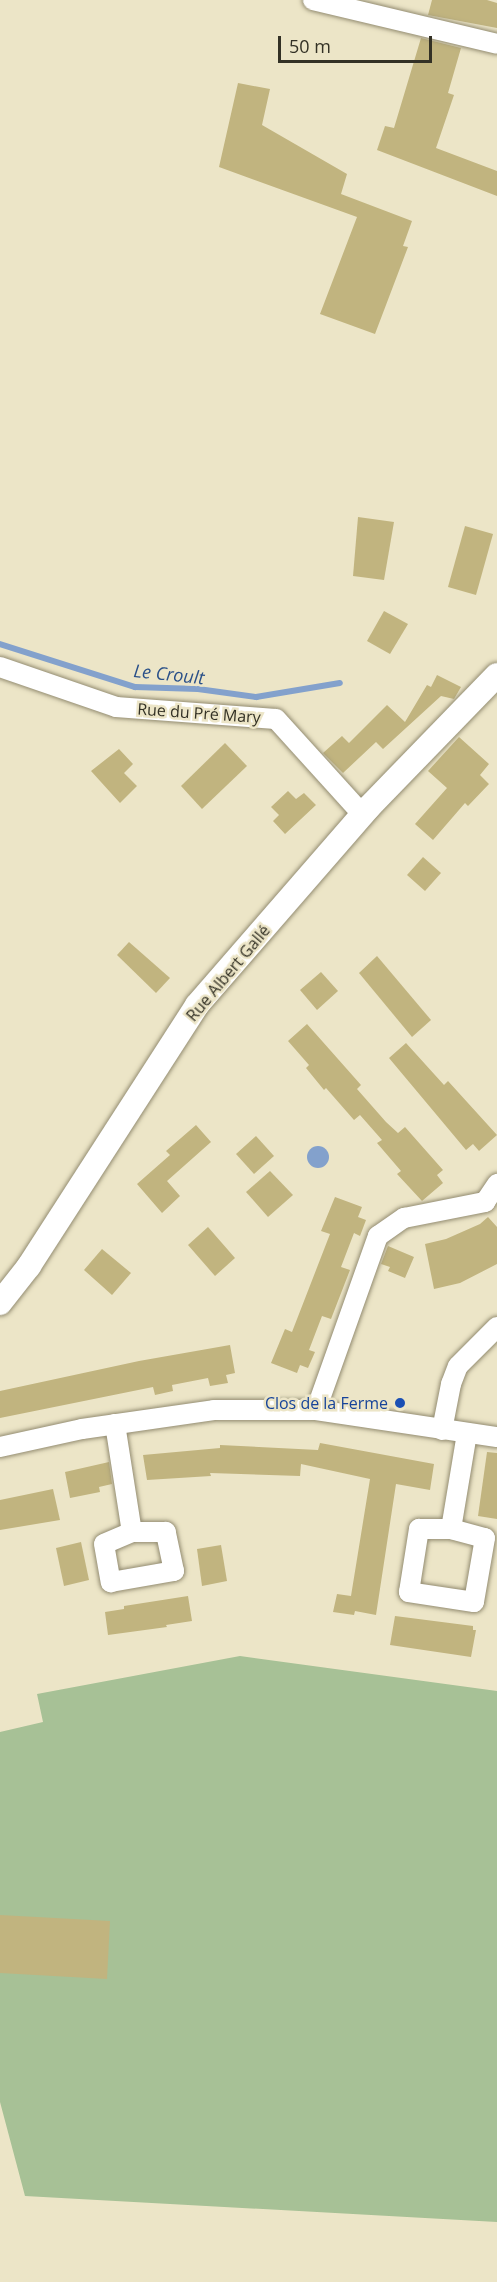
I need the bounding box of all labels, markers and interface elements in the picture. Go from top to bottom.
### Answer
scale bar [281,24,436,62]
text: 50 m [289,34,331,58]
water label: Le Croult [133,660,205,688]
street label: Rue du Pré Mary [137,699,261,727]
street label: Rue Albert Gallé [182,921,274,1025]
place label: Clos de la Ferme [265,1393,388,1413]
marker: Clos de la Ferme [393,1396,407,1410]

